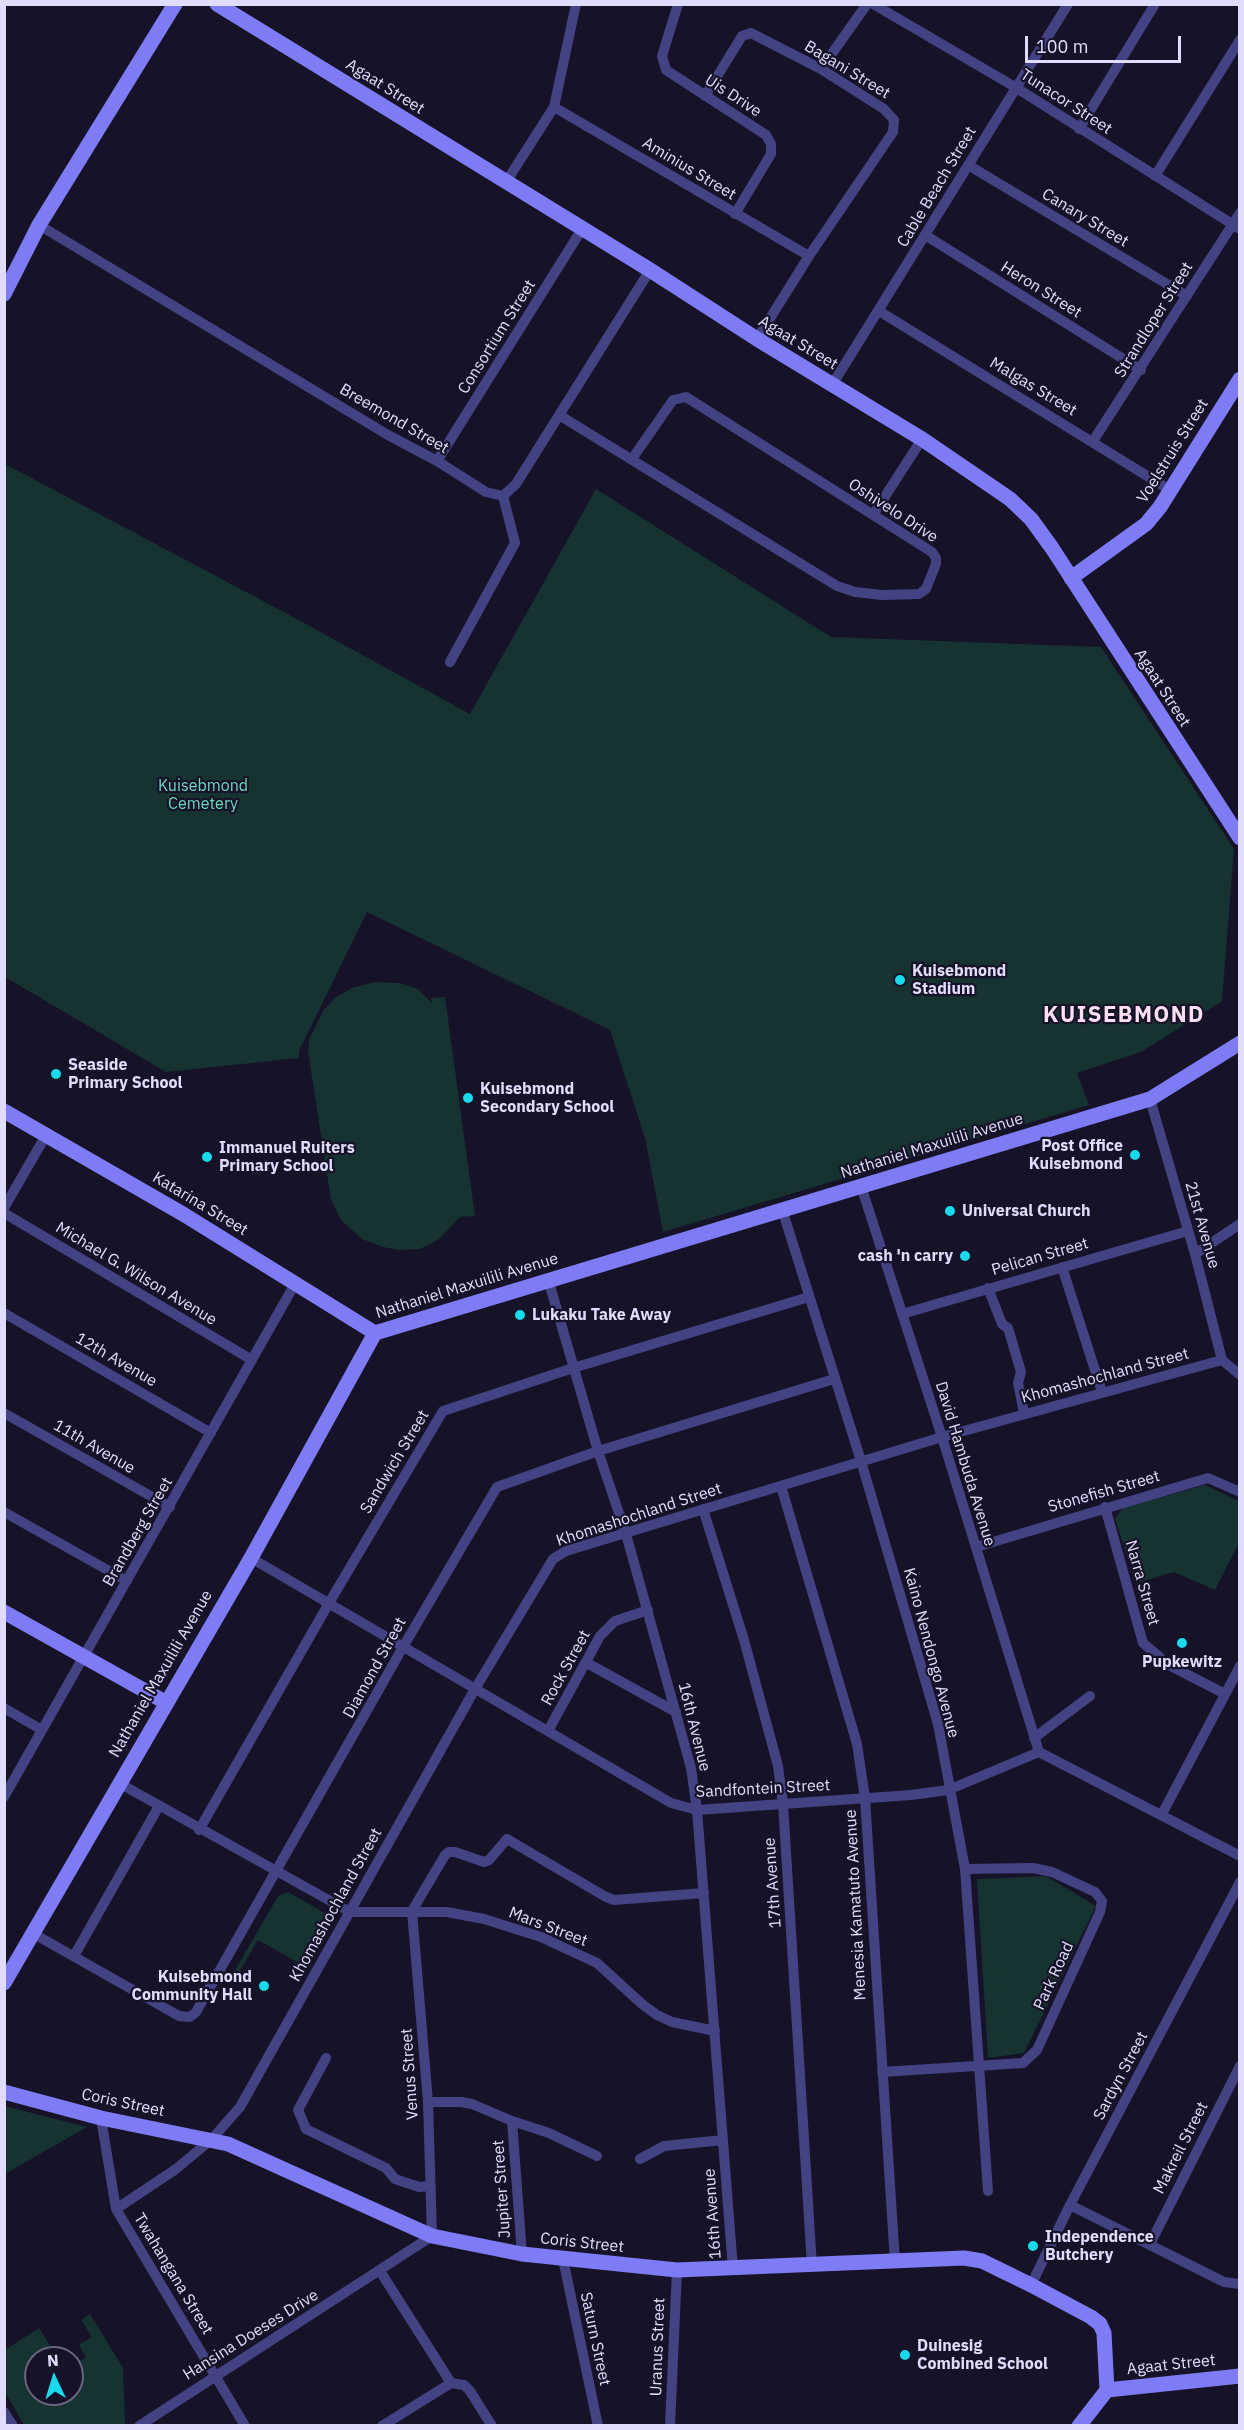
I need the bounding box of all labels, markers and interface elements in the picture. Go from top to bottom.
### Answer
scale bar [1028,24,1184,62]
text: 100 m [1036,35,1088,58]
street label: Bagani Street [801,37,893,103]
street label: Agaat Street [342,55,428,119]
street label: Tunacor Street [1017,65,1115,139]
street label: Uis Drive [701,71,765,121]
street label: Cable Beach Street [893,123,981,251]
street label: Aminius Street [639,134,739,204]
street label: Canary Street [1038,185,1132,251]
street label: Heron Street [997,258,1085,322]
street label: Strandloper Street [1111,259,1197,381]
street label: Consortium Street [454,276,540,398]
street label: Agaat Street [755,312,841,374]
street label: Malgas Street [986,353,1080,421]
street label: Breemond Street [336,380,452,458]
street label: Voelstruis Street [1133,395,1213,507]
street label: Oshivelo Drive [845,475,941,547]
street label: Agaat Street [1130,645,1194,731]
park label: Kuisebmond Cemetery [158,776,248,814]
place label: Kuisebmond Stadium [912,961,1006,999]
marker: Kuisebmond Stadium [893,973,907,987]
district label: KUISEBMOND [1043,1003,1205,1029]
place label: Seaside Primary School [68,1055,182,1093]
marker: Seaside Primary School [49,1067,63,1081]
place label: Kuisebmond Secondary School [480,1079,614,1117]
marker: Kuisebmond Secondary School [461,1091,475,1105]
street label: Nathaniel Maxuilili Avenue [838,1109,1026,1183]
place label: Post Office Kuisebmond [1029,1136,1123,1174]
place label: Immanuel Ruiters Primary School [219,1138,355,1176]
marker: Post Office Kuisebmond [1128,1148,1142,1162]
marker: Immanuel Ruiters Primary School [200,1150,214,1164]
street label: Katarina Street [149,1168,251,1240]
street label: 21st Avenue [1180,1179,1224,1271]
place label: Universal Church [962,1201,1091,1221]
marker: Universal Church [943,1204,957,1218]
street label: Michael G. Wilson Avenue [52,1218,220,1330]
street label: Pelican Street [989,1234,1091,1280]
place label: cash 'n carry [858,1246,953,1266]
street label: Nathaniel Maxuilili Avenue [373,1249,561,1323]
marker: cash 'n carry [958,1249,972,1263]
place label: Lukaku Take Away [532,1305,671,1325]
marker: Lukaku Take Away [513,1308,527,1322]
street label: 12th Avenue [72,1329,160,1391]
street label: Khomashochland Street [1019,1344,1191,1408]
street label: David Hambuda Avenue [931,1379,999,1549]
street label: Sandwich Street [357,1407,433,1517]
street label: 11th Avenue [50,1416,138,1478]
street label: Stonefish Street [1046,1467,1162,1517]
street label: Brandberg Street [99,1474,177,1590]
street label: Khomashochland Street [554,1479,724,1551]
street label: Narra Street [1121,1538,1163,1628]
street label: Kaino Nendongo Avenue [899,1566,963,1740]
street label: Nathaniel Maxuilili Avenue [105,1587,217,1761]
street label: Diamond Street [339,1614,411,1722]
street label: Rock Street [537,1627,595,1709]
marker: Pupkewitz [1175,1636,1189,1650]
place label: Pupkewitz [1142,1652,1222,1672]
street label: 16th Avenue [674,1680,714,1774]
street label: Sandfontein Street [695,1776,831,1802]
street label: Menesia Kamatuto Avenue [841,1809,871,2001]
street label: Khomashochland Street [286,1825,386,1985]
street label: 17th Avenue [760,1837,786,1929]
street label: Mars Street [506,1903,590,1951]
street label: Park Road [1030,1939,1078,2013]
place label: Kuisebmond Community Hall [132,1967,252,2005]
marker: Kuisebmond Community Hall [257,1979,271,1993]
street label: Venus Street [397,2028,423,2120]
street label: Sardyn Street [1090,2028,1152,2124]
street label: Coris Street [80,2085,166,2121]
street label: Makreil Street [1150,2099,1212,2197]
street label: Jupiter Street [489,2139,515,2239]
street label: 16th Avenue [700,2168,726,2260]
street label: Twahangana Street [129,2210,217,2338]
place label: Independence Butchery [1045,2227,1154,2265]
street label: Coris Street [539,2229,625,2257]
marker: Independence Butchery [1026,2239,1040,2253]
street label: Hansina Doeses Drive [180,2286,322,2384]
street label: Saturn Street [576,2290,614,2388]
street label: Uranus Street [647,2297,669,2397]
place label: Duinesig Combined School [917,2336,1048,2374]
north arrow [24,2346,84,2406]
marker: Duinesig Combined School [898,2348,912,2362]
text: N [46,2350,59,2370]
street label: Agaat Street [1126,2351,1216,2379]

